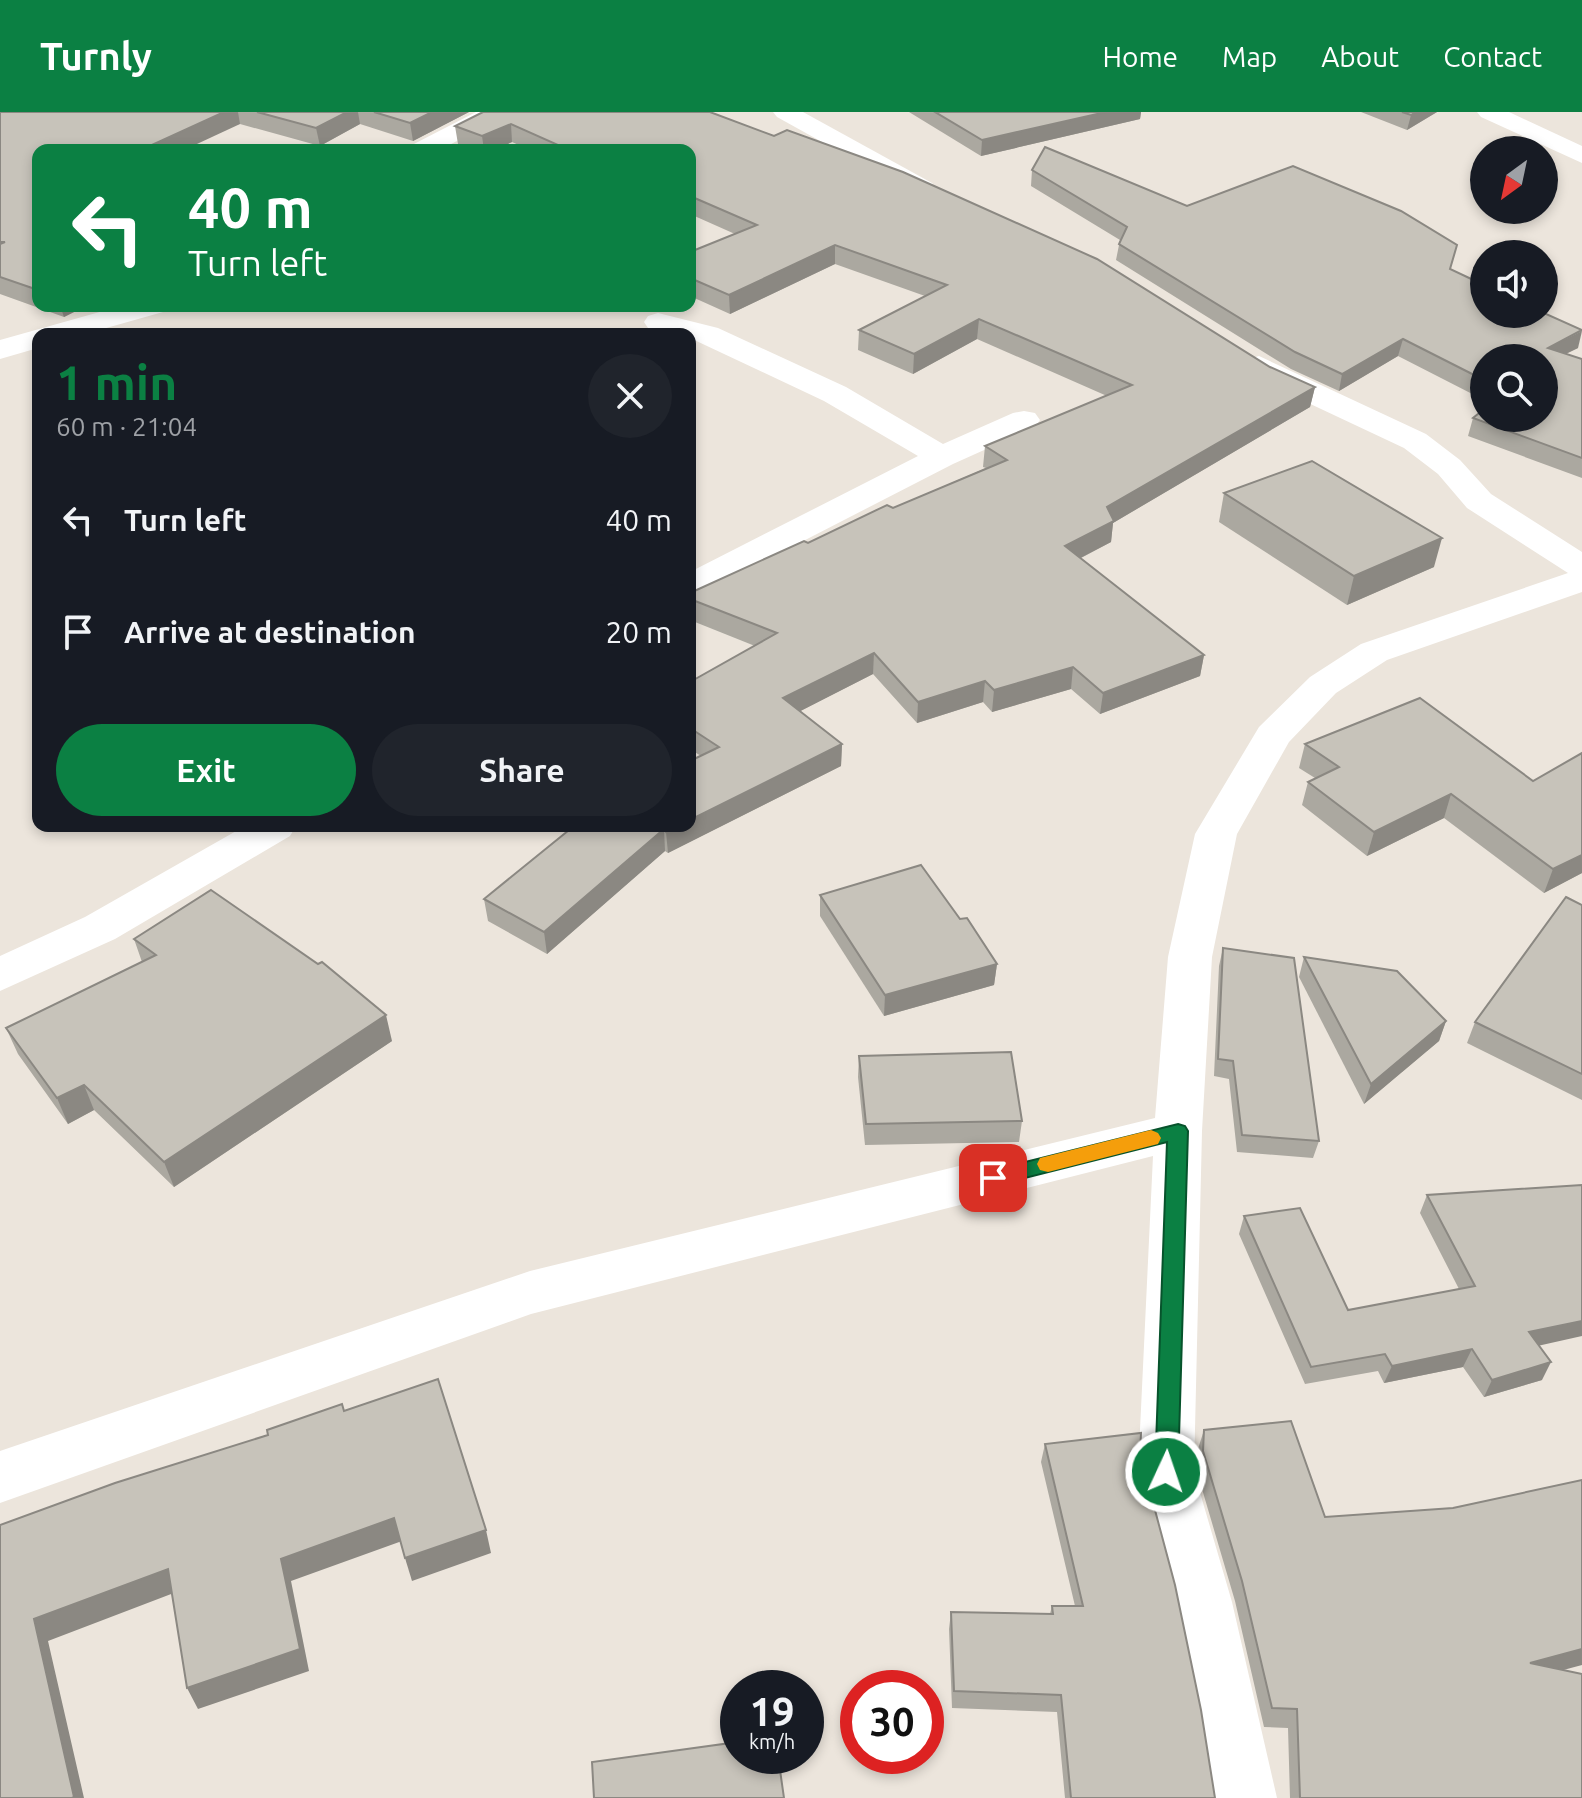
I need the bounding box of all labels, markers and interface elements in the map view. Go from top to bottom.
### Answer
text: Turnly [40,35,152,77]
text: Home [1103,41,1178,72]
text: Map [1222,41,1277,72]
text: About [1321,41,1399,72]
text: Contact [1443,41,1542,72]
north arrow [1470,136,1558,224]
map controls [1470,136,1558,432]
icon: left [56,176,160,280]
text: 40 m [188,176,313,239]
button: sound [1470,240,1558,328]
text: Turn left [188,242,327,283]
button: search [1470,344,1558,432]
button: close [588,354,672,438]
text: 1 min [56,355,177,409]
text: 60 m · 21:04 [56,412,197,441]
icon: left [56,498,100,542]
text: Turn left [124,503,246,537]
text: 40 m [605,503,672,537]
icon: arrive [56,610,100,654]
text: Arrive at destination [124,615,416,649]
text: 20 m [605,615,672,649]
button: Exit [56,724,356,816]
button: Share [372,724,672,816]
pin [959,1144,1027,1212]
icon: arrive [971,1156,1015,1200]
position arrow [1124,1430,1208,1514]
speed limit sign: 30 [840,1670,944,1774]
text: 19 [749,1689,795,1734]
text: km/h [749,1730,795,1753]

